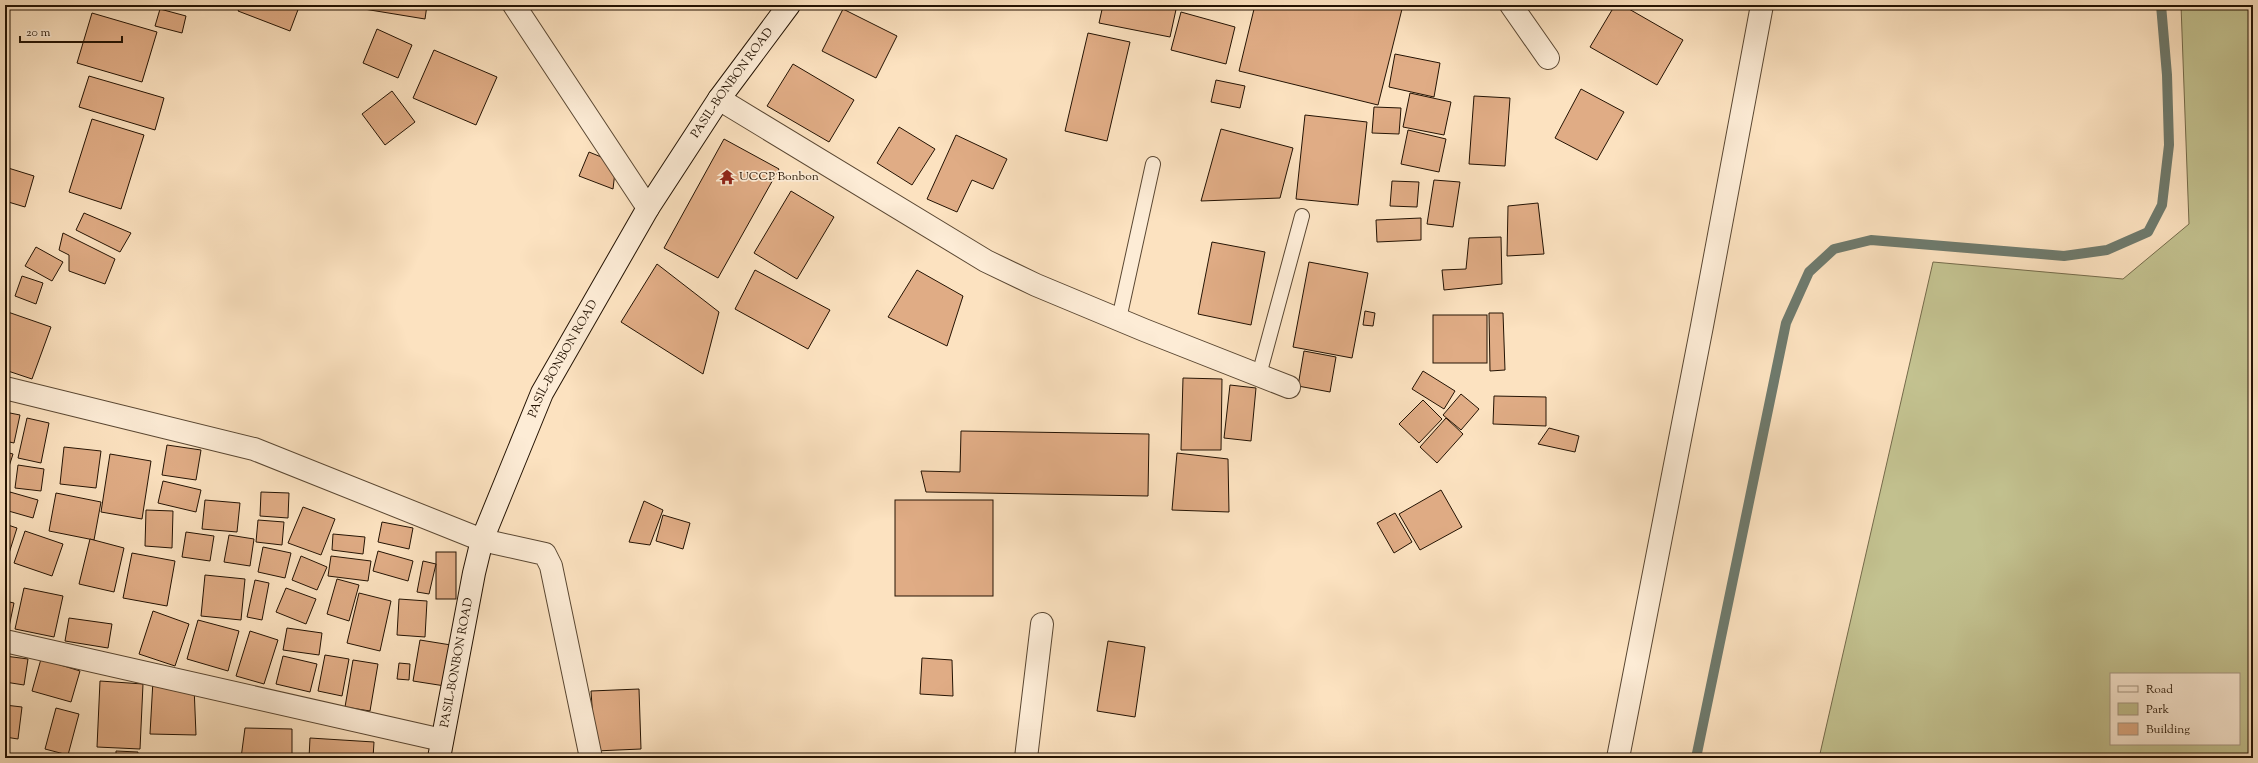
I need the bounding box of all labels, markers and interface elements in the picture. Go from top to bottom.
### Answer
scale bar [20,18,122,44]
text: 20 m [26,24,51,42]
street label: PASIL-BONBON ROAD [687,24,778,142]
temple icon: UCCP Bonbon [718,168,736,186]
place label: UCCP Bonbon [739,168,819,186]
street label: PASIL-BONBON ROAD [524,297,602,420]
street label: PASIL-BONBON ROAD [436,596,478,729]
legend [2110,673,2240,745]
text: Road [2146,681,2173,699]
text: Park [2146,701,2169,719]
text: Building [2146,721,2190,739]

